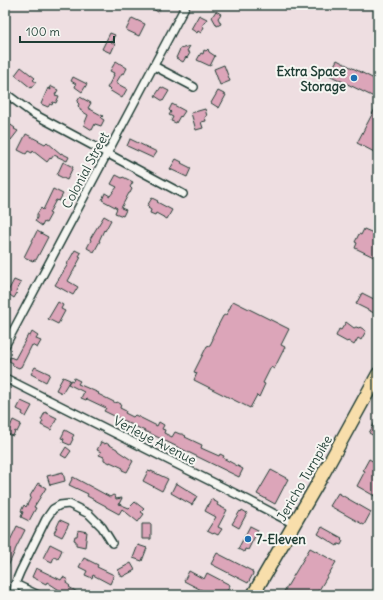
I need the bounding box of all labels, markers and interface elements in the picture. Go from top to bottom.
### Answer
scale bar [20,18,114,44]
text: 100 m [26,24,60,39]
place label: Extra Space Storage [277,63,346,95]
marker: Extra Space Storage [349,73,359,83]
street label: Colonial Street [58,128,113,212]
street label: Verleye Avenue [110,412,199,469]
street label: Jericho Turnpike [273,432,336,524]
place label: 7-Eleven [256,531,306,548]
marker: 7-Eleven [243,534,253,544]

